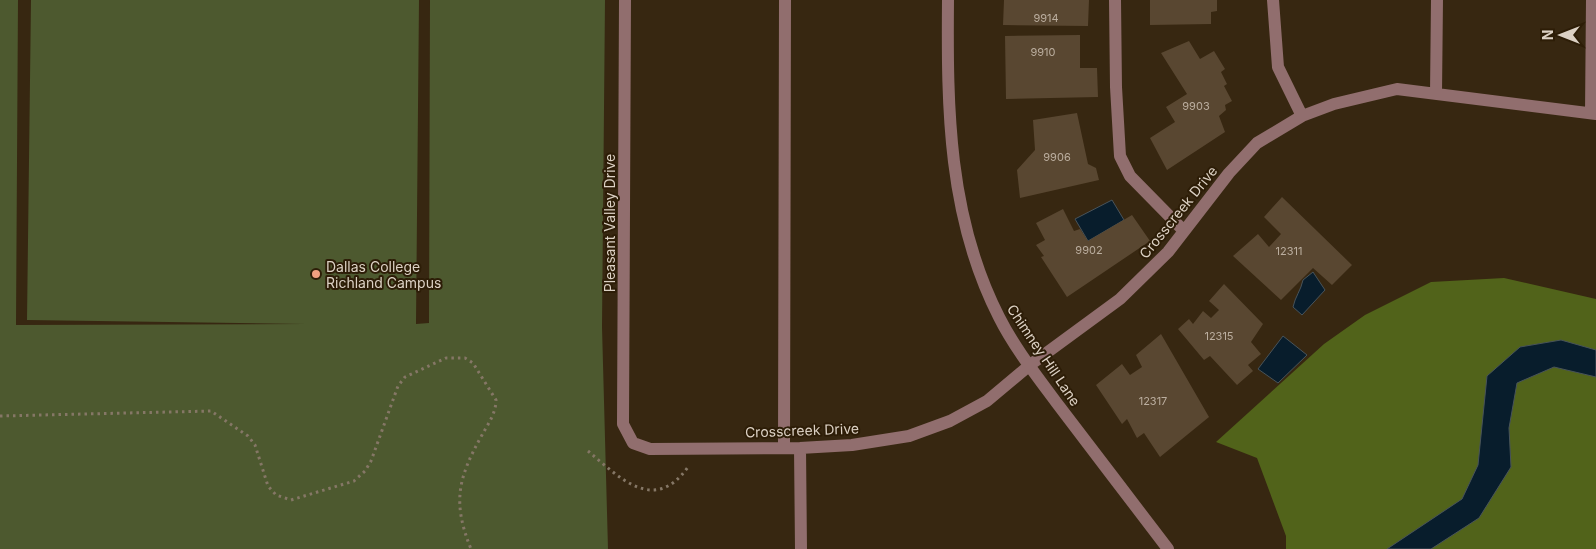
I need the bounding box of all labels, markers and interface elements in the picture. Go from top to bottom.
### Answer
north arrow [1536,10,1586,60]
house number: 9914 [1033,11,1059,25]
text: N [1539,30,1556,40]
house number: 9910 [1030,45,1056,59]
house number: 9903 [1182,99,1210,113]
house number: 9906 [1043,150,1071,164]
street label: Pleasant Valley Drive [601,154,618,292]
street label: Crosscreek Drive [1135,162,1221,262]
house number: 9902 [1075,243,1103,257]
house number: 12311 [1276,244,1302,258]
place label: Dallas College Richland Campus [326,258,441,291]
marker: Dallas College Richland Campus [310,268,322,280]
street label: Chimney Hill Lane [1004,301,1084,409]
house number: 12315 [1204,329,1234,343]
house number: 12317 [1139,394,1167,408]
street label: Crosscreek Drive [745,420,859,440]

